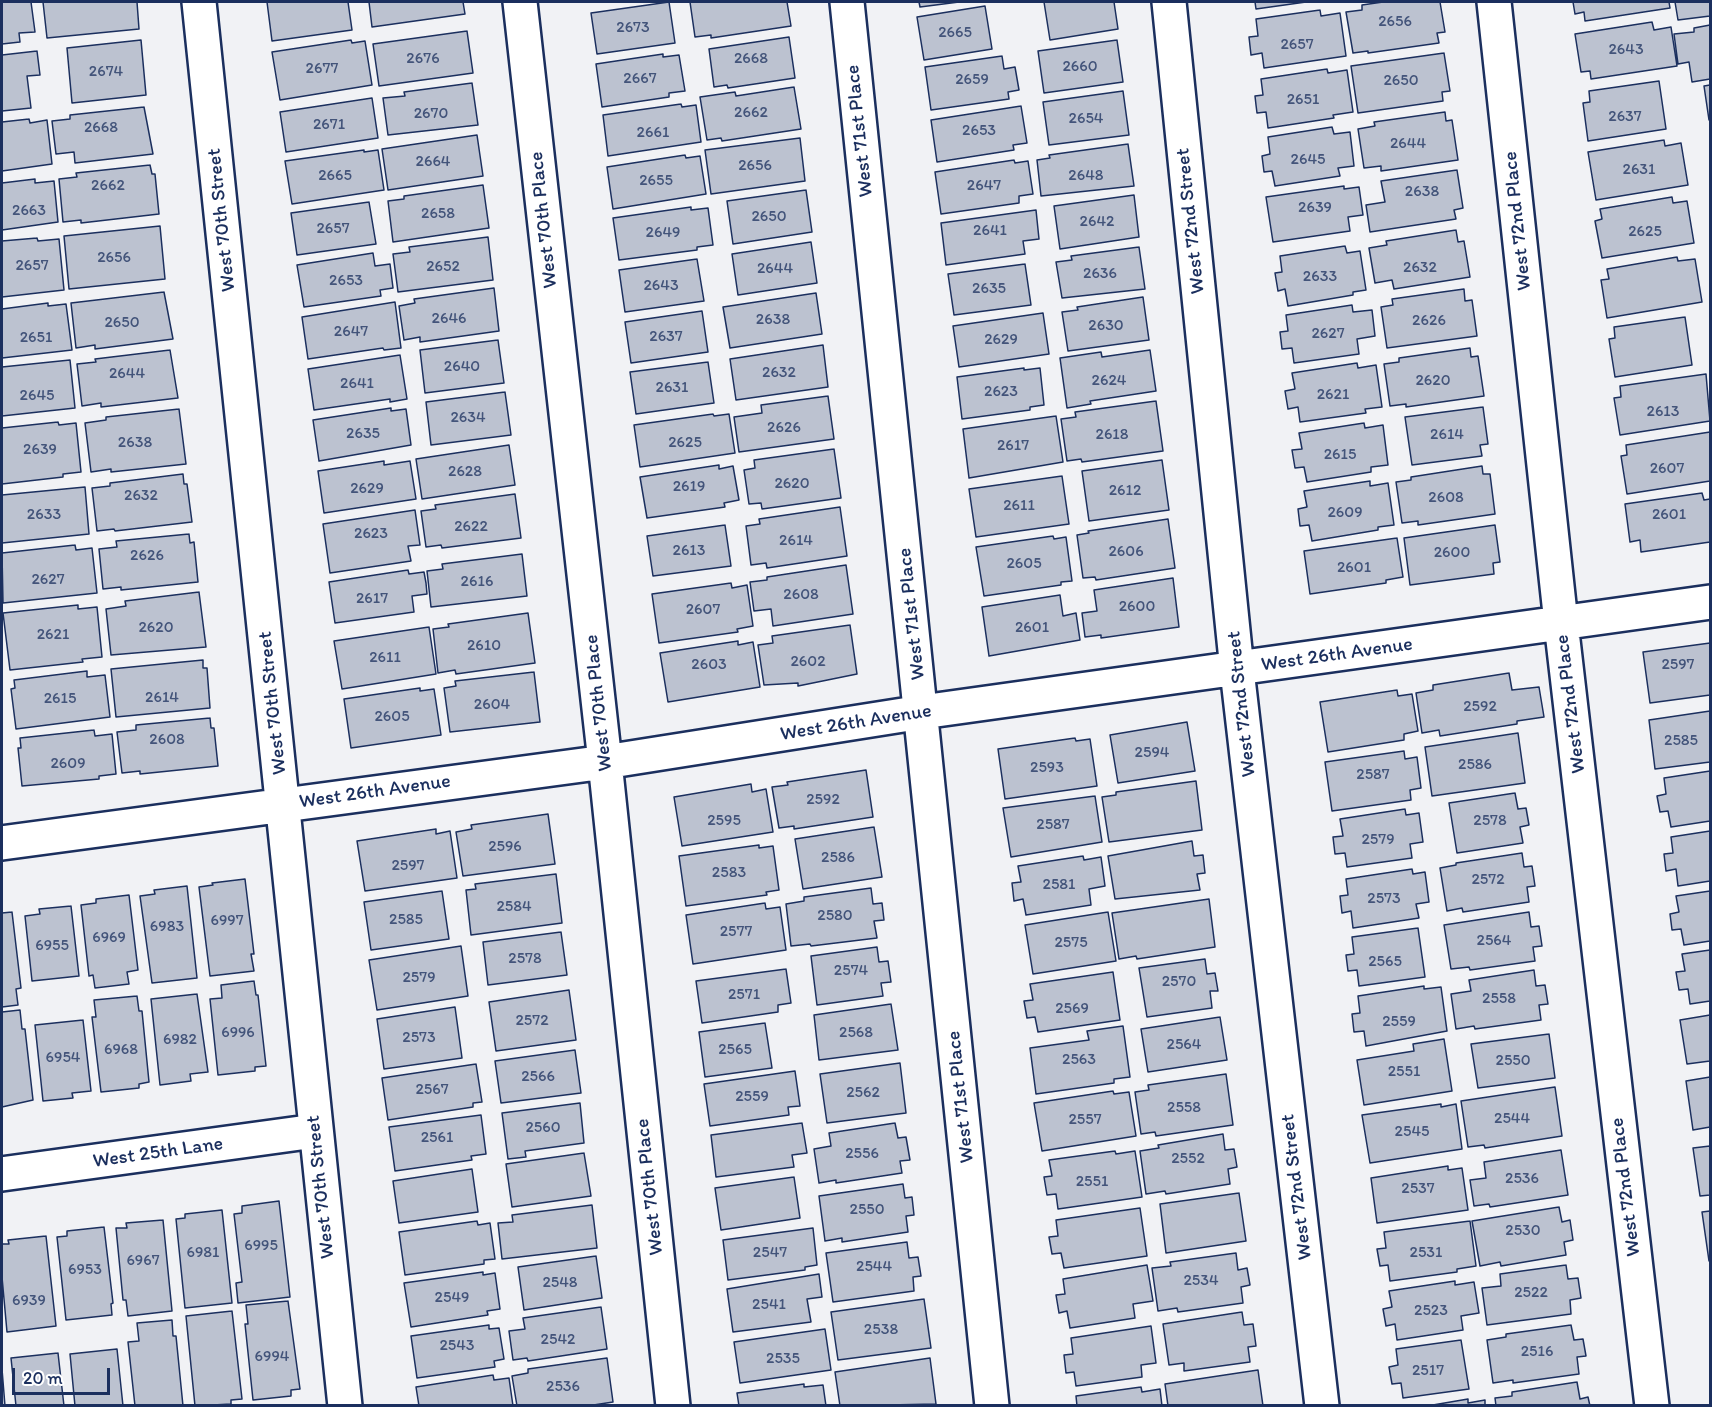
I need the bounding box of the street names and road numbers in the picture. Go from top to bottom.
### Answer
street label: West 71st Place [841,64,879,198]
street label: West 70th Street [203,147,241,293]
street label: West 72nd Street [1171,147,1211,295]
street label: West 70th Place [525,150,563,290]
street label: West 72nd Place [1499,150,1537,292]
street label: West 71st Place [893,547,931,681]
street label: West 70th Street [254,630,292,776]
street label: West 72nd Street [1222,630,1262,778]
street label: West 26th Avenue [1260,632,1414,678]
street label: West 70th Place [580,633,618,773]
street label: West 72nd Place [1551,633,1591,775]
street label: West 26th Avenue [779,699,933,747]
street label: West 26th Avenue [298,769,452,815]
street label: West 71st Place [942,1030,980,1164]
street label: West 72nd Street [1276,1113,1318,1261]
street label: West 70th Street [302,1114,340,1260]
street label: West 72nd Place [1606,1116,1646,1258]
street label: West 70th Place [631,1117,669,1257]
street label: West 25th Lane [91,1132,225,1174]

